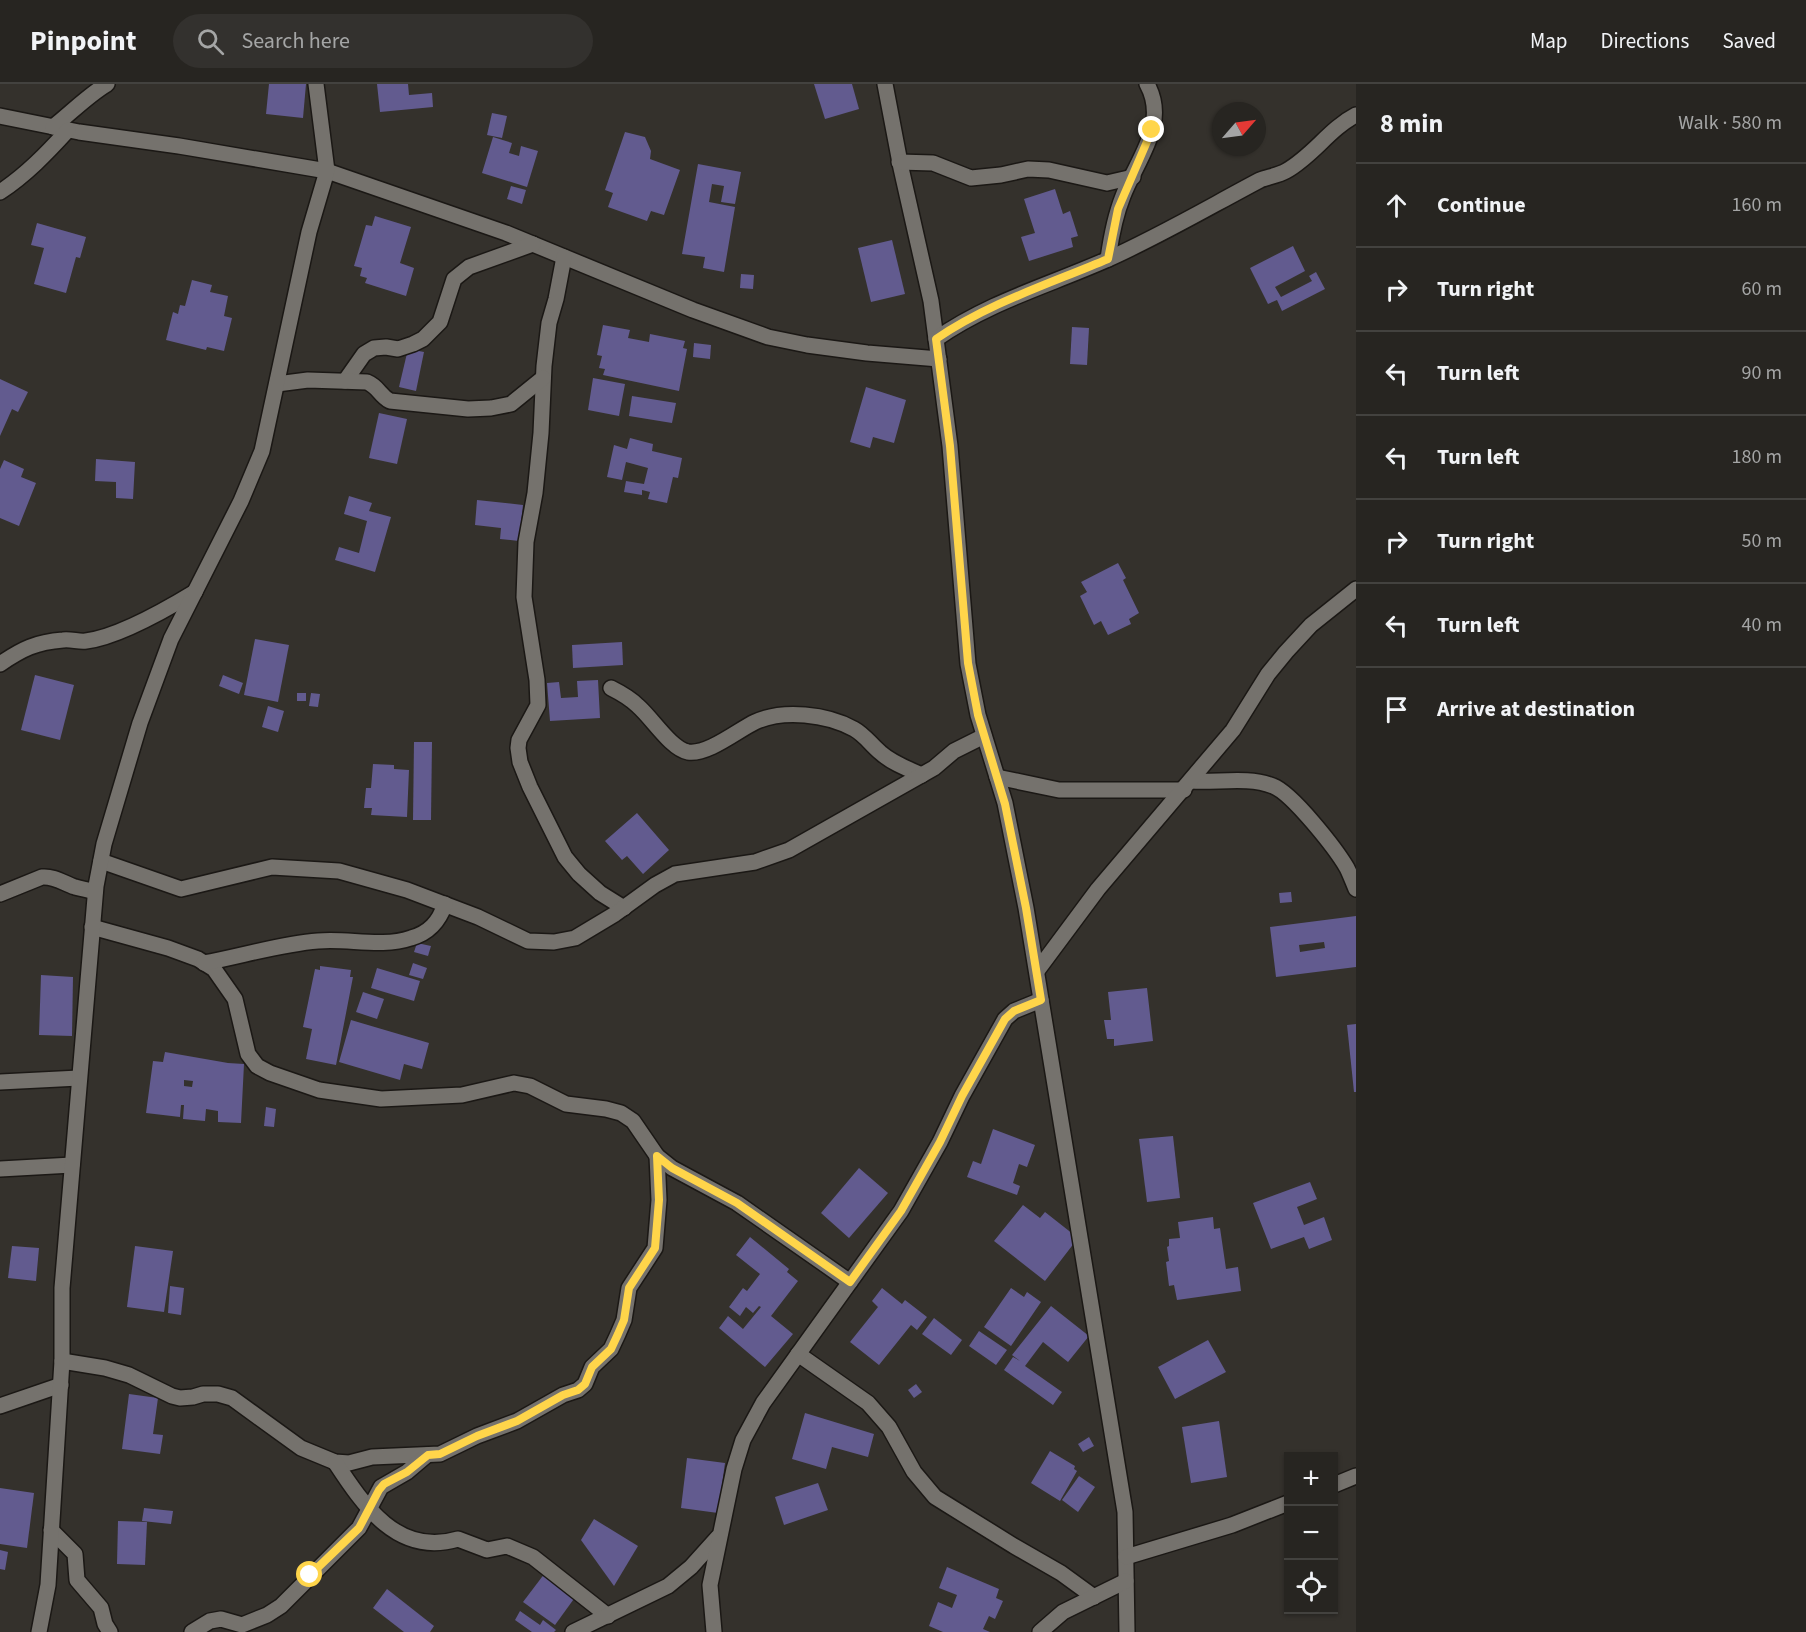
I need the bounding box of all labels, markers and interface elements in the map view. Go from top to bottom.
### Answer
search box [173,14,593,68]
text: Pinpoint [30,21,137,61]
icon: search [194,25,227,58]
text: Search here [242,25,350,57]
text: Map [1530,26,1568,56]
text: Directions [1601,26,1689,56]
text: Saved [1722,26,1776,56]
north arrow [1212,102,1266,156]
text: 8 min [1380,105,1443,142]
text: Walk · 580 m [1678,109,1782,137]
route end [1138,116,1164,142]
icon: ahead [1380,189,1413,222]
text: Continue [1437,189,1526,221]
text: 160 m [1732,191,1782,219]
icon: right [1380,273,1413,306]
text: Turn right [1437,273,1534,305]
text: 60 m [1742,275,1782,303]
icon: left [1380,357,1413,390]
text: Turn left [1437,357,1519,389]
text: 90 m [1742,359,1782,387]
icon: left [1380,441,1413,474]
text: Turn left [1437,441,1519,473]
text: 180 m [1732,443,1782,471]
icon: right [1380,525,1413,558]
text: Turn right [1437,525,1534,557]
text: 50 m [1742,527,1782,555]
icon: left [1380,609,1413,642]
text: Turn left [1437,609,1519,641]
text: 40 m [1742,611,1782,639]
icon: arrive [1380,693,1413,726]
text: Arrive at destination [1437,693,1635,725]
map controls [1284,1452,1338,1614]
button: + [1284,1452,1338,1506]
button: − [1284,1506,1338,1560]
button: locate [1284,1560,1338,1614]
route start [296,1561,322,1587]

